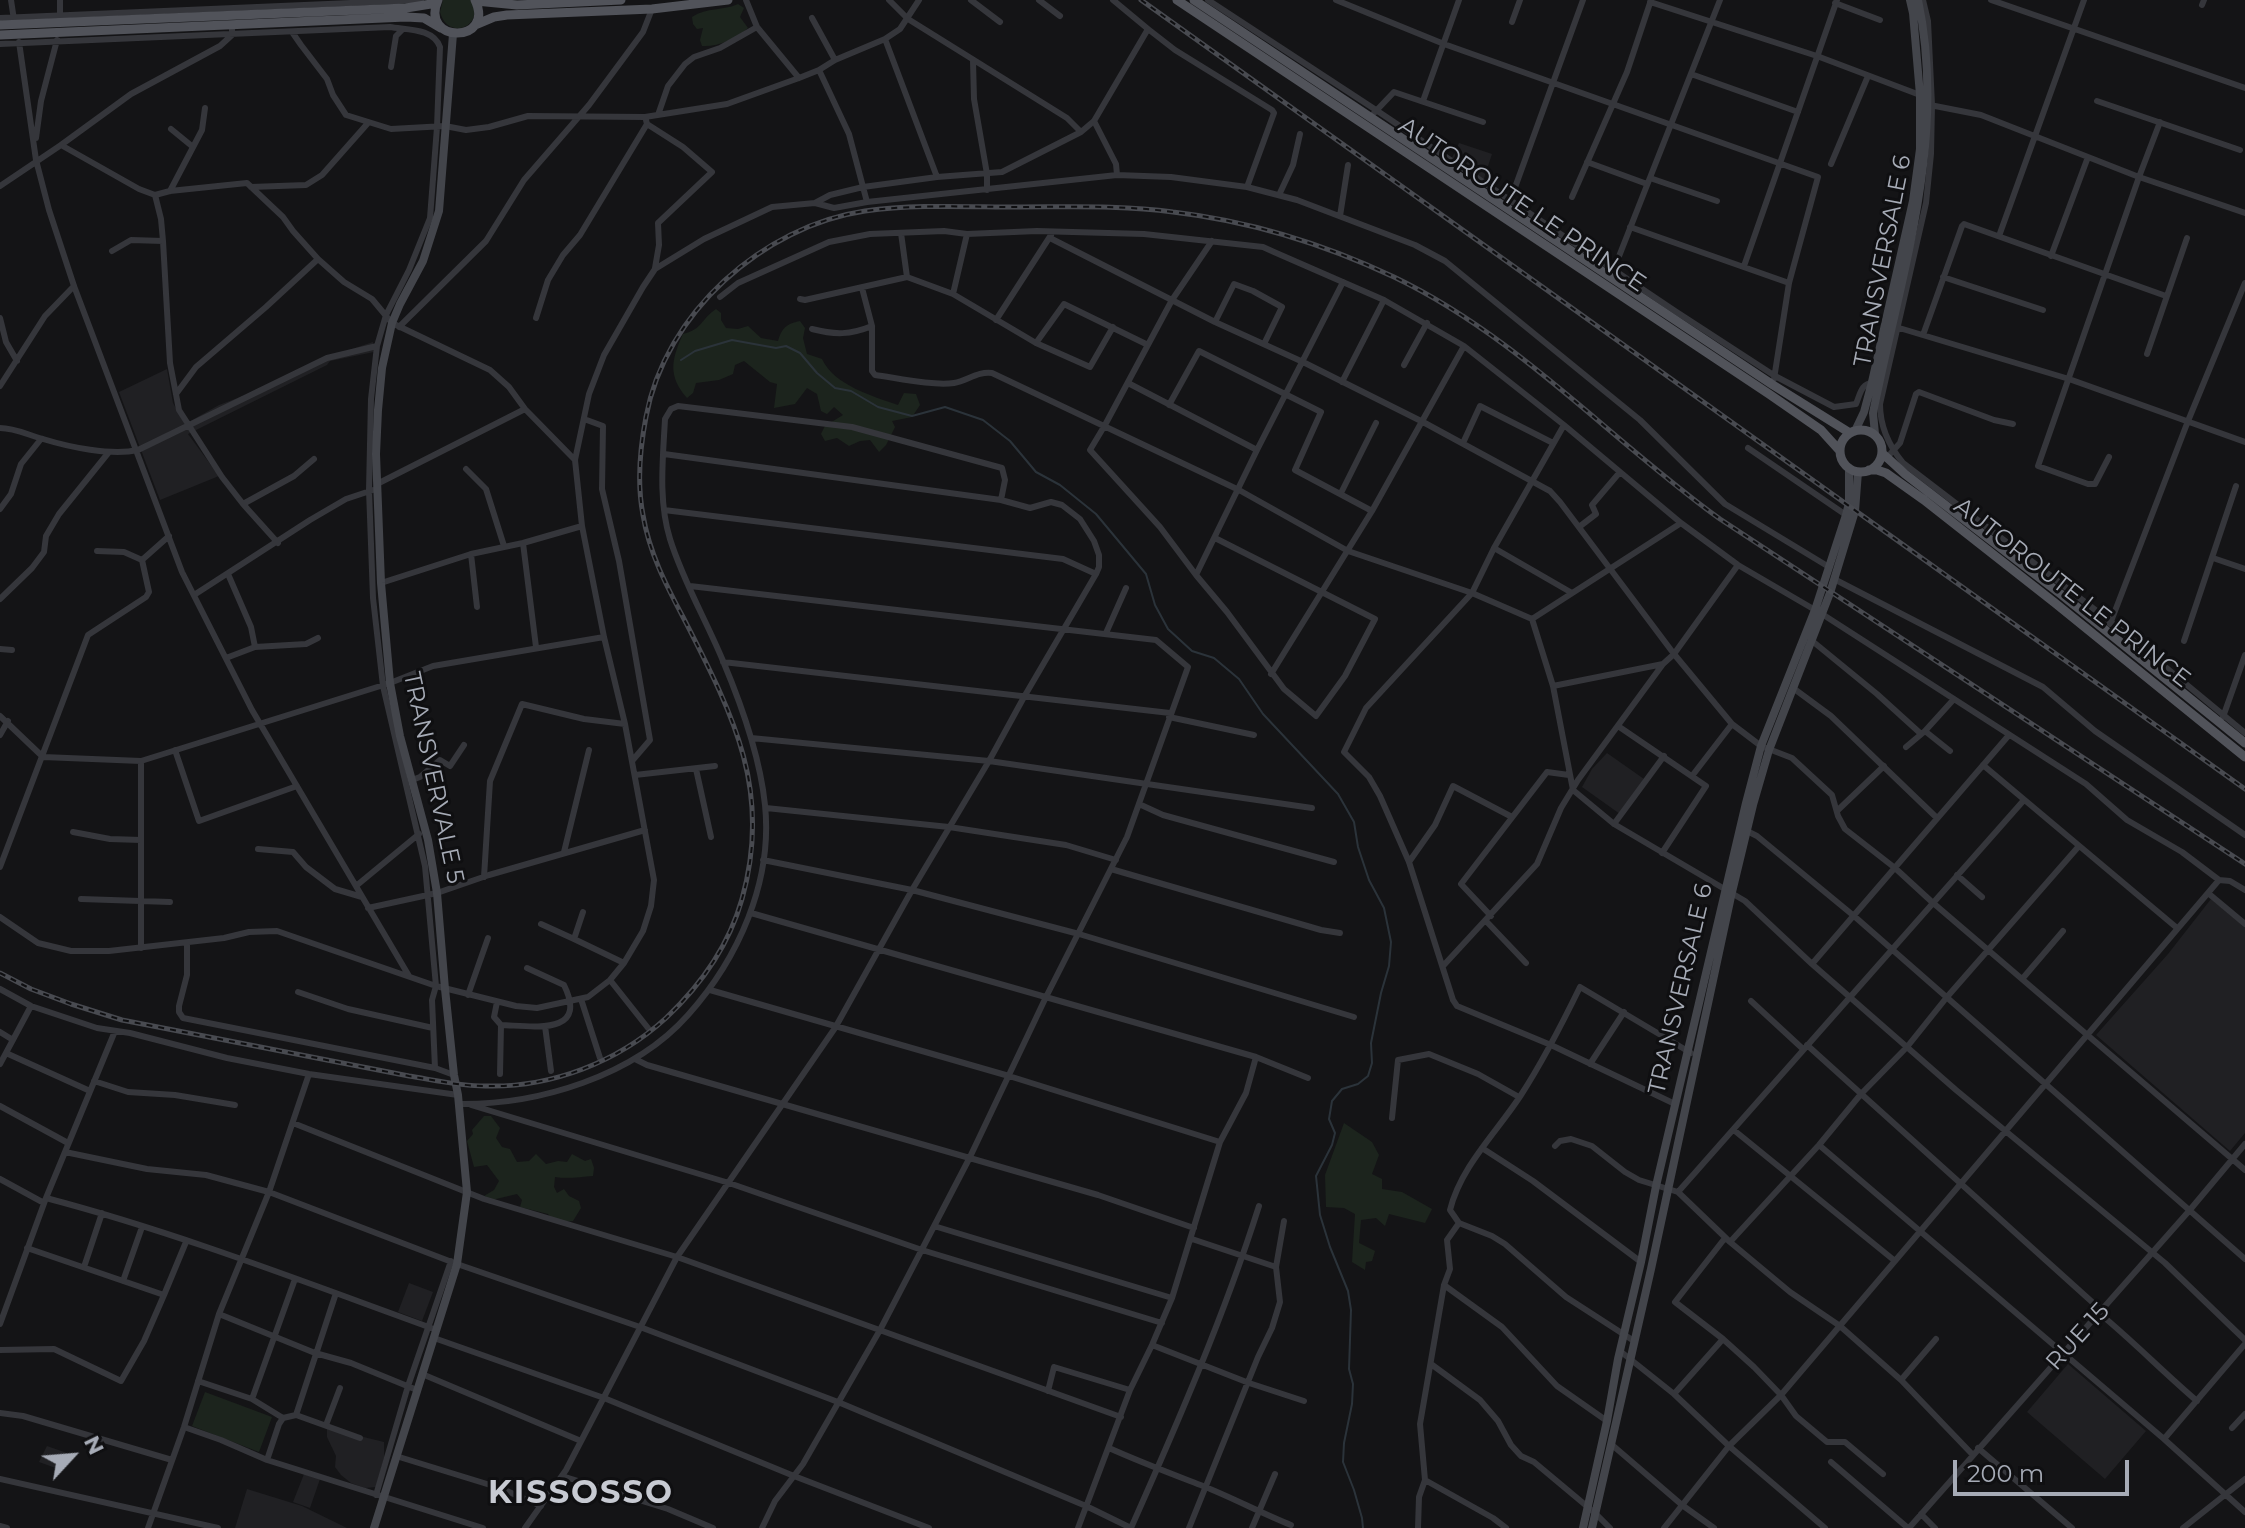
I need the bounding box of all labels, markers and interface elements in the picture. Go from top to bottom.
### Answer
street label: AUTOROUTE LE PRINCE [1393,111,1651,299]
street label: TRANSVERSALE 6 [1848,152,1918,370]
street label: AUTOROUTE LE PRINCE [1948,492,2196,694]
street label: TRANSVERVALE 5 [397,670,469,886]
street label: TRANSVERSALE 6 [1643,881,1719,1097]
street label: RUE 15 [2040,1297,2116,1377]
north arrow [32,1416,112,1496]
text: N [78,1431,110,1459]
scale bar [1957,1444,2133,1494]
text: 200 m [1967,1459,2044,1488]
district label: KISSOSSO [488,1475,674,1513]

